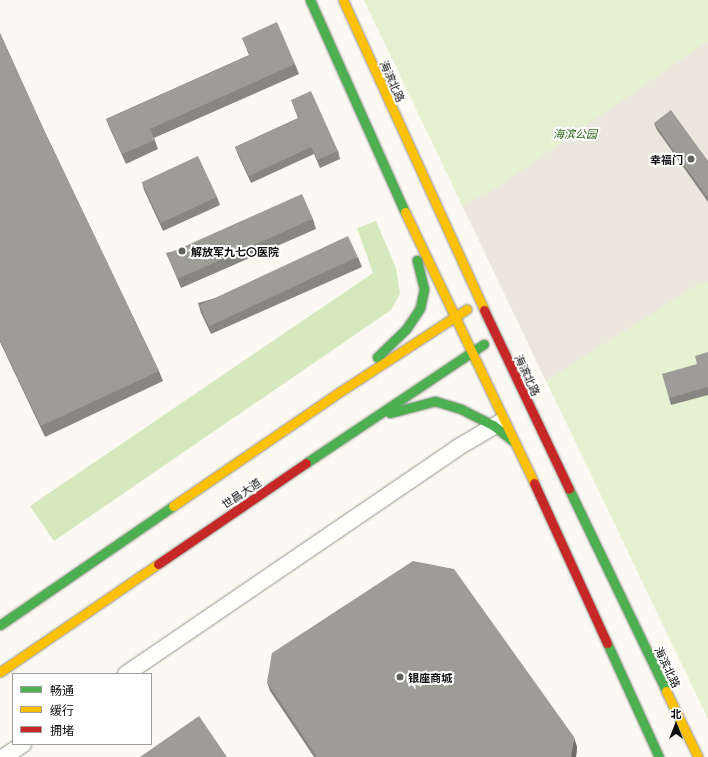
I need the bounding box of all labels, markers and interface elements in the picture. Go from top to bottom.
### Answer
street label: 海滨北路 [378,58,408,104]
park label: 海滨公园 [553,126,597,140]
place label: 幸福门 [650,152,683,166]
marker: 幸福门 [686,154,696,164]
place label: 解放军九七〇医院 [191,244,279,258]
marker: 解放军九七〇医院 [176,245,188,257]
street label: 海滨北路 [513,352,543,398]
street label: 世昌大道 [219,475,263,511]
street label: 海滨北路 [652,644,684,690]
place label: 银座商城 [408,670,452,684]
marker: 银座商城 [395,672,405,682]
legend [12,673,152,745]
text: 畅通 [50,681,74,698]
text: 缓行 [50,701,74,718]
north arrow [656,705,696,745]
text: 北 [671,705,682,721]
text: 拥堵 [50,721,74,738]

